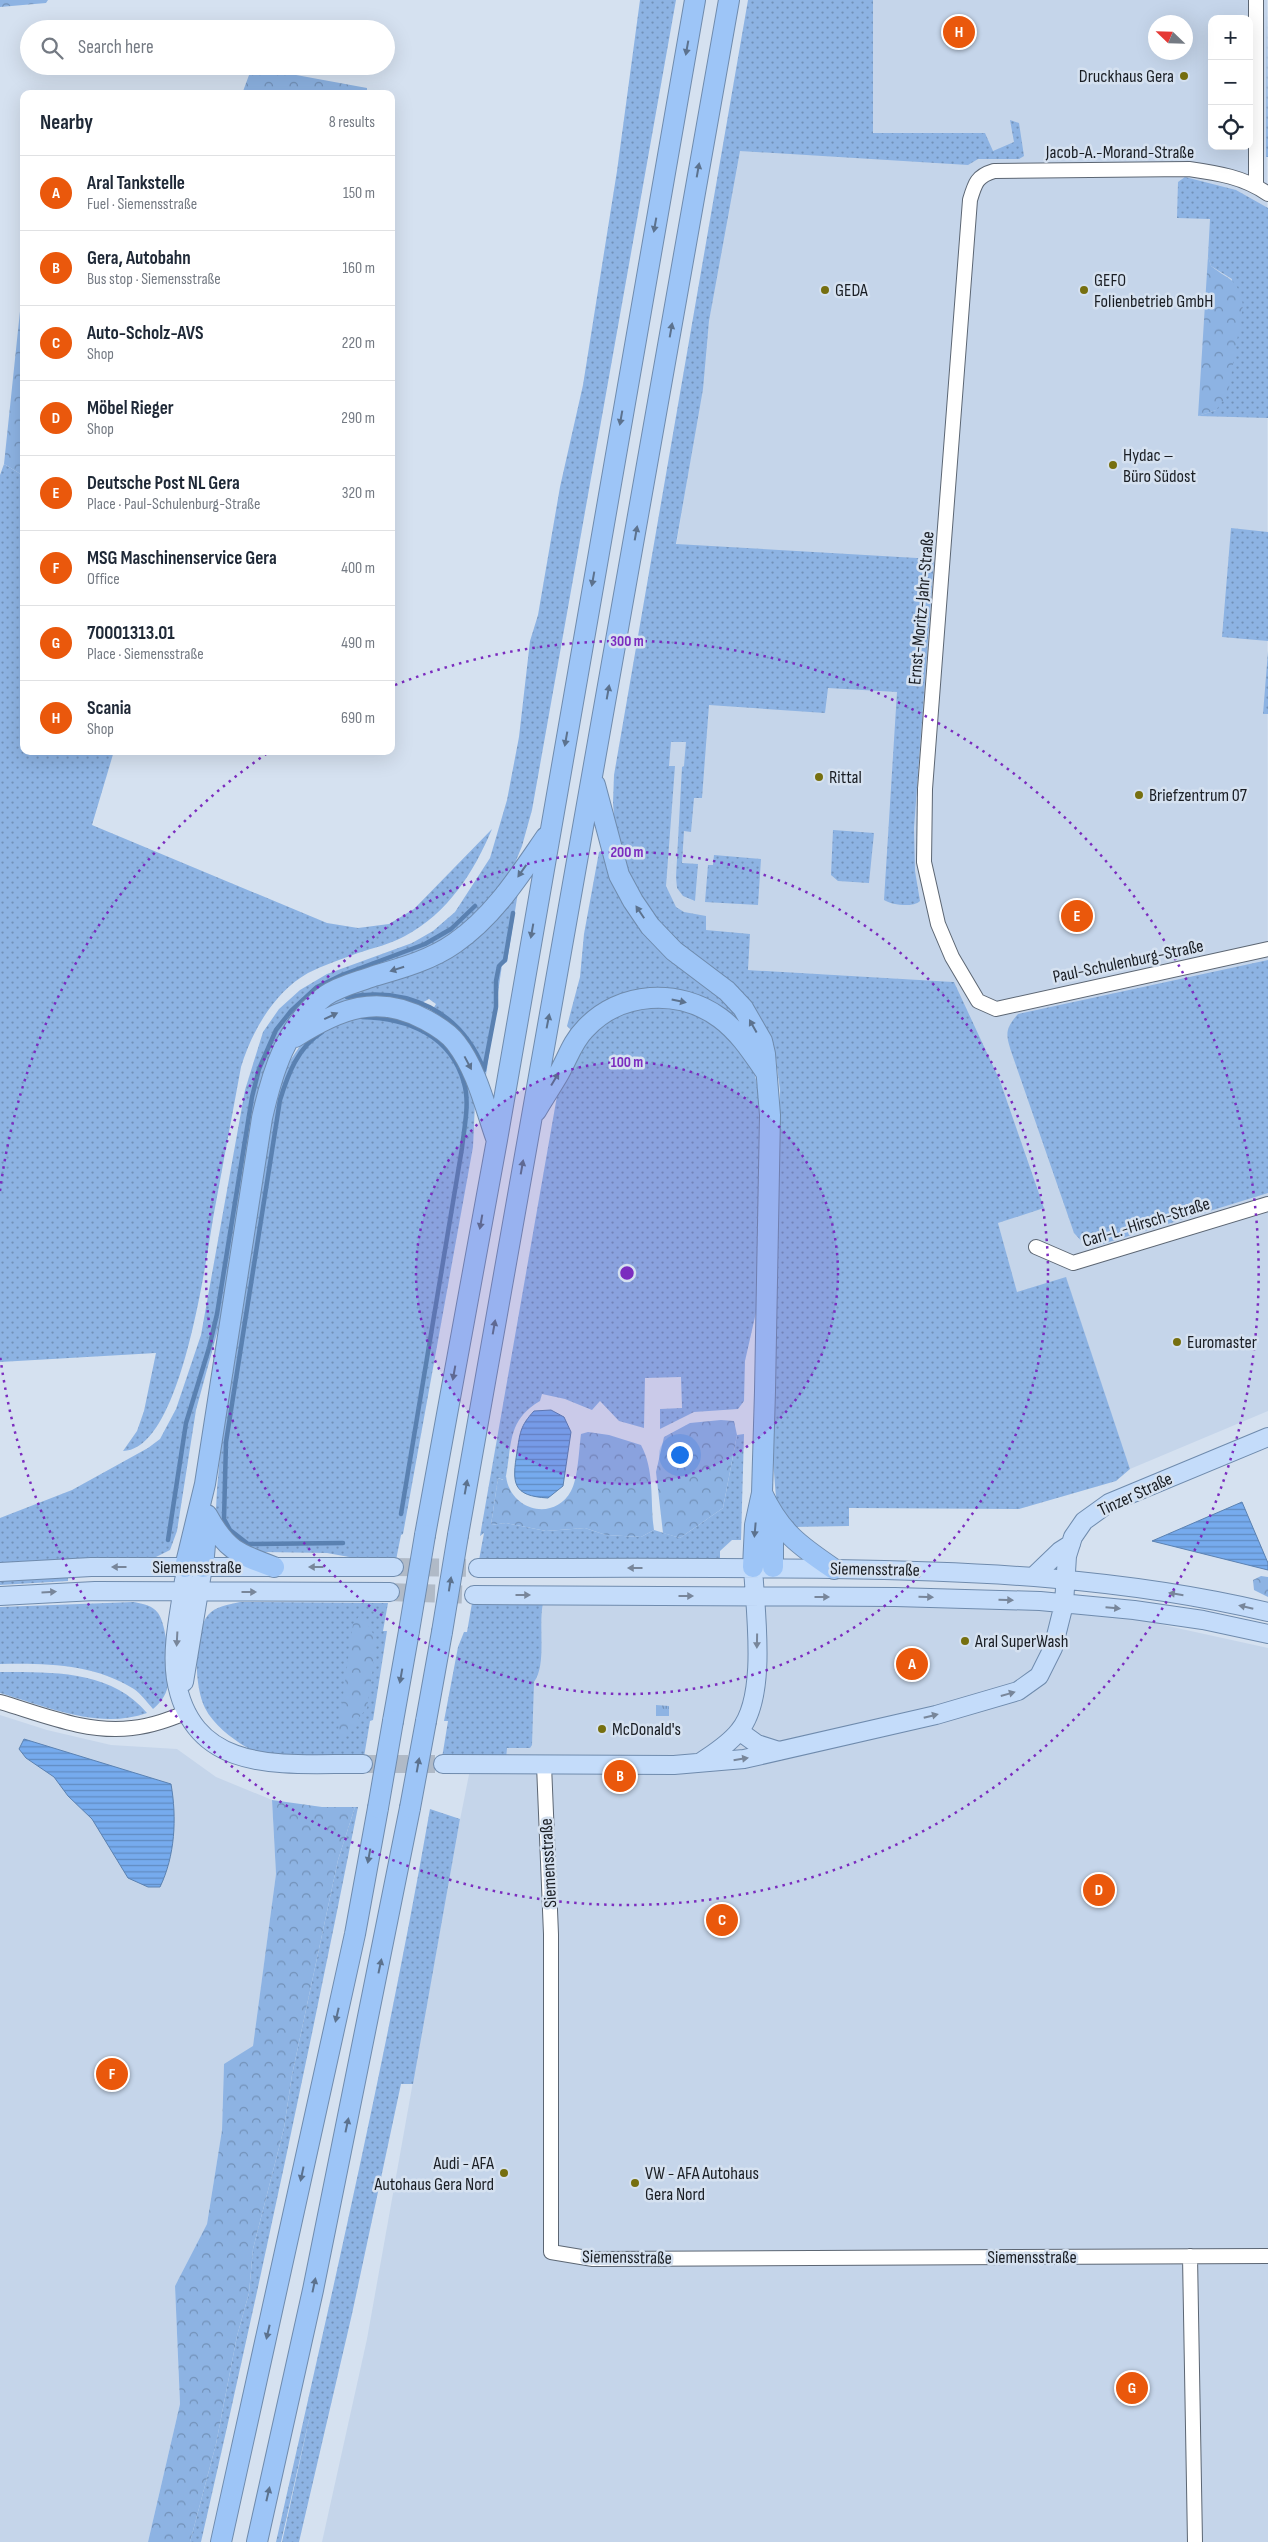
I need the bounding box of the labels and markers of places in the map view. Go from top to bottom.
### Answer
pin: H [943,13,975,51]
place label: Druckhaus Gera [1079,66,1174,87]
marker: Druckhaus Gera [1178,70,1190,82]
place label: GEFO Folienbetrieb GmbH [1094,270,1213,312]
place label: GEDA [835,280,868,301]
marker: GEDA [819,284,831,296]
marker: GEFO Folienbetrieb GmbH [1078,284,1090,296]
place label: Hydac – Büro Südost [1123,445,1196,487]
marker: Hydac – Büro Südost [1107,459,1119,471]
place label: Rittal [829,767,862,788]
marker: Rittal [813,771,825,783]
place label: Briefzentrum 07 [1149,785,1248,806]
marker: Briefzentrum 07 [1133,789,1145,801]
pin: E [1061,897,1093,935]
centre of rings [618,1264,636,1282]
place label: Euromaster [1187,1332,1257,1353]
marker: Euromaster [1171,1336,1183,1348]
place label: Aral SuperWash [974,1631,1068,1652]
marker: Aral SuperWash [959,1635,971,1647]
pin: A [896,1645,928,1683]
place label: McDonald's [612,1719,681,1740]
marker: McDonald's [596,1723,608,1735]
pin: B [604,1757,636,1795]
pin: D [1083,1871,1115,1909]
pin: C [706,1901,738,1939]
pin: F [96,2055,128,2093]
place label: Audi - AFA Autohaus Gera Nord [374,2153,494,2195]
place label: VW - AFA Autohaus Gera Nord [645,2163,759,2205]
marker: Audi - AFA Autohaus Gera Nord [498,2167,510,2179]
marker: VW - AFA Autohaus Gera Nord [629,2177,641,2189]
pin: G [1116,2369,1148,2407]

